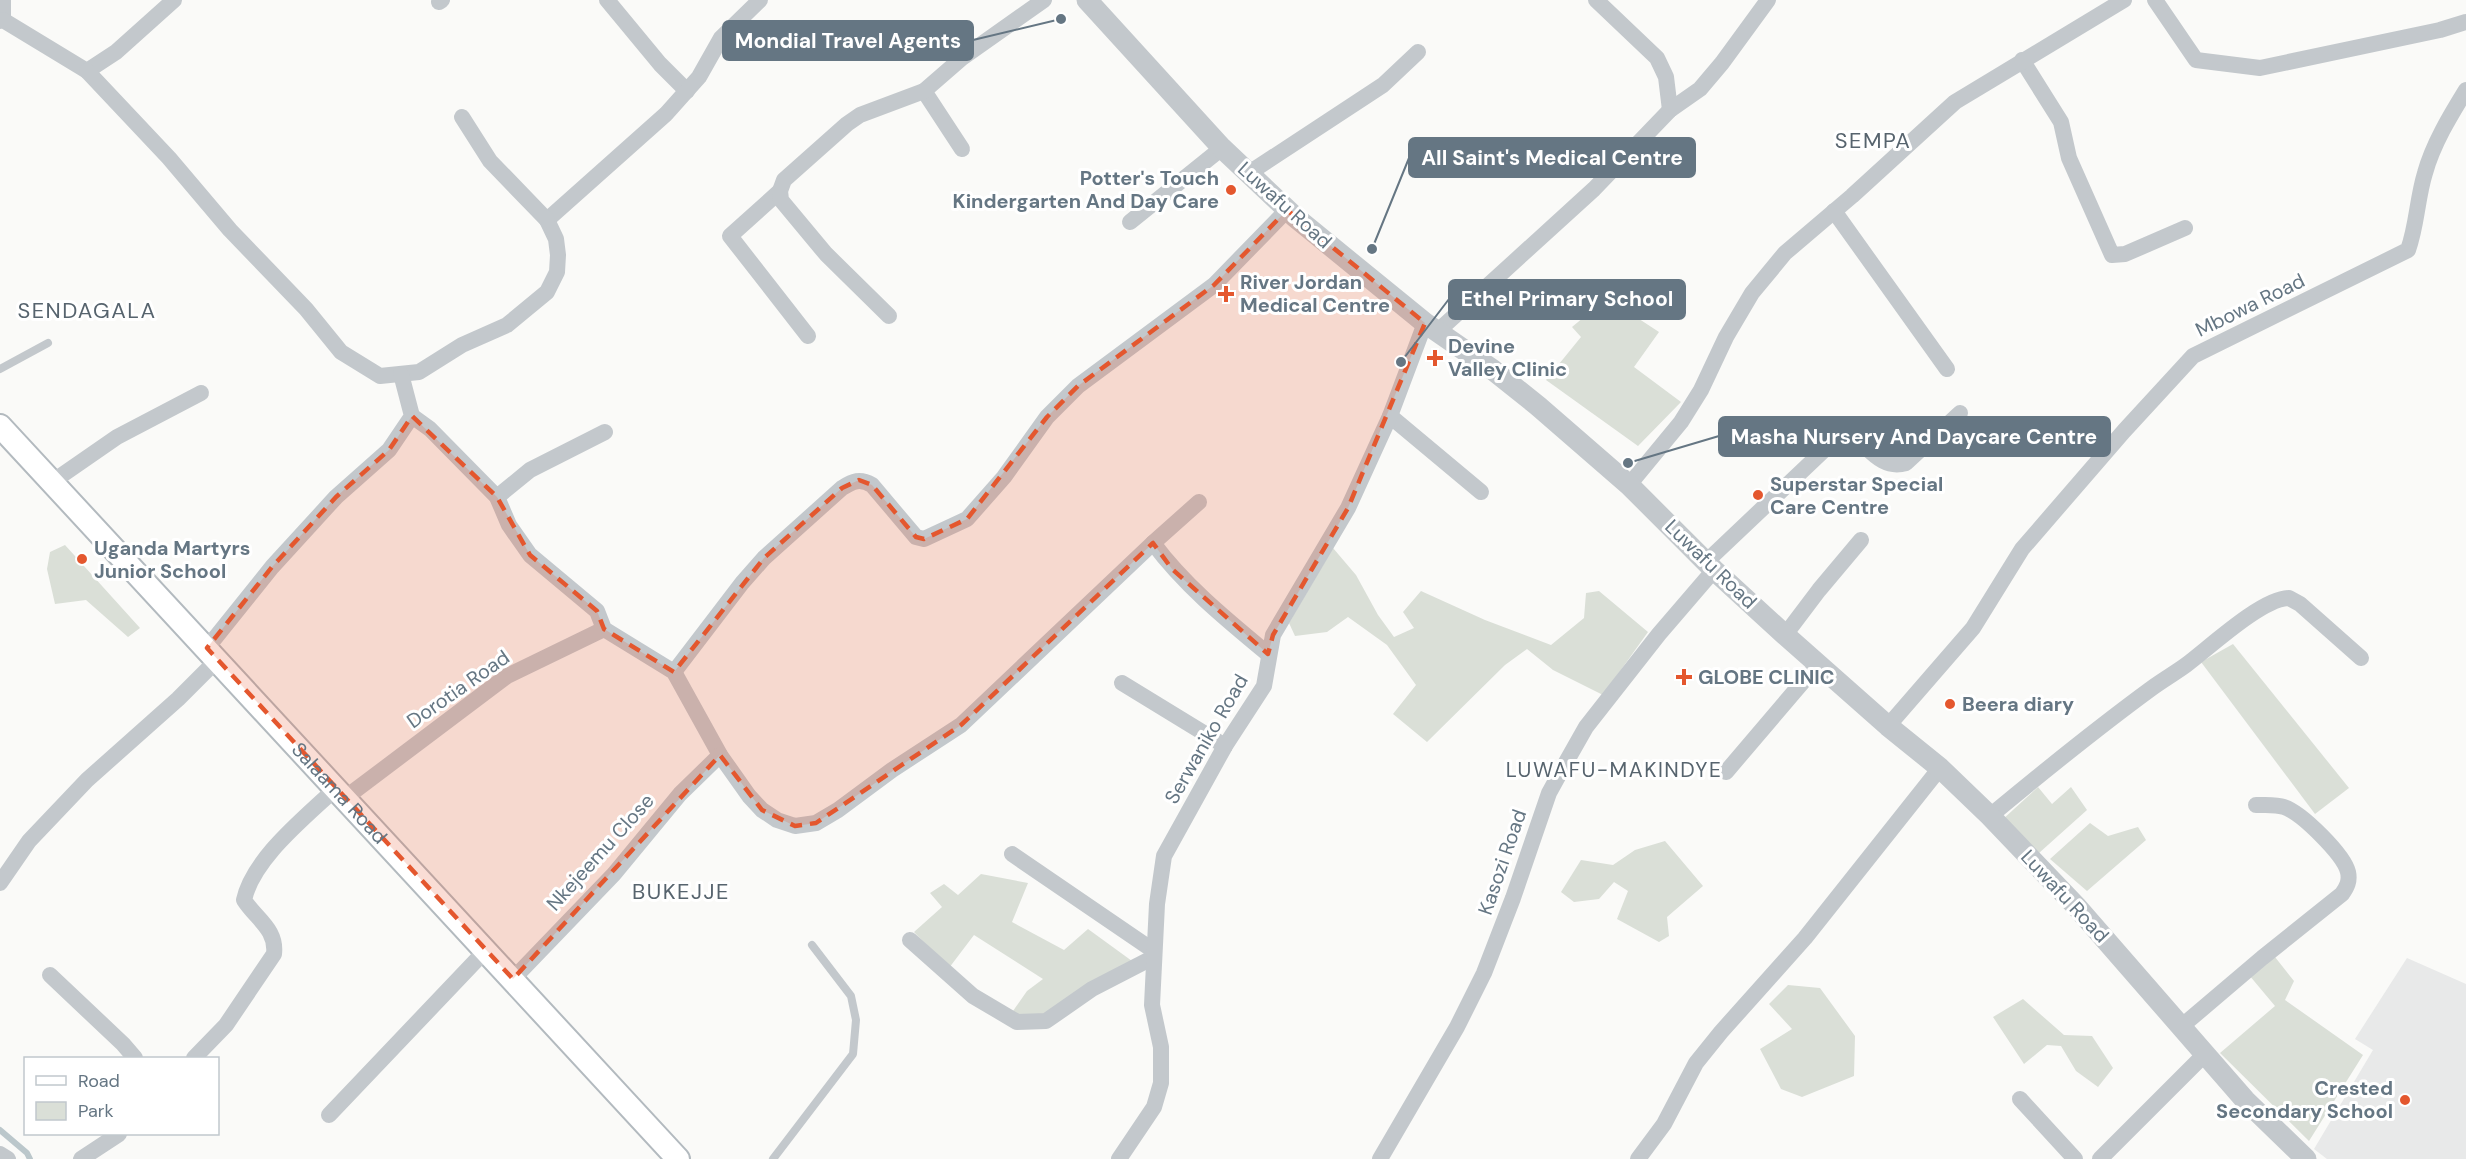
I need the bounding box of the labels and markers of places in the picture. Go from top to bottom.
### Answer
callout: Mondial Travel Agents [723,21,973,60]
callout: All Saint's Medical Centre [1409,138,1695,177]
place label: Potter's Touch Kindergarten And Day Care [953,165,1219,214]
marker: Potter's Touch Kindergarten And Day Care [1224,183,1238,197]
place label: River Jordan Medical Centre [1240,269,1390,318]
callout: Ethel Primary School [1449,280,1685,319]
marker: River Jordan Medical Centre [1217,285,1235,303]
place label: Devine Valley Clinic [1448,333,1567,382]
marker: Devine Valley Clinic [1426,349,1444,367]
callout: Masha Nursery And Daycare Centre [1719,417,2110,456]
place label: Superstar Special Care Centre [1770,471,1943,520]
marker: Superstar Special Care Centre [1751,488,1765,502]
place label: Uganda Martyrs Junior School [94,535,250,584]
marker: Uganda Martyrs Junior School [75,552,89,566]
place label: GLOBE CLINIC [1698,664,1834,690]
marker: GLOBE CLINIC [1675,668,1693,686]
place label: Beera diary [1962,691,2074,717]
marker: Beera diary [1943,697,1957,711]
place label: Crested Secondary School [2216,1075,2393,1124]
marker: Crested Secondary School [2398,1093,2412,1107]

